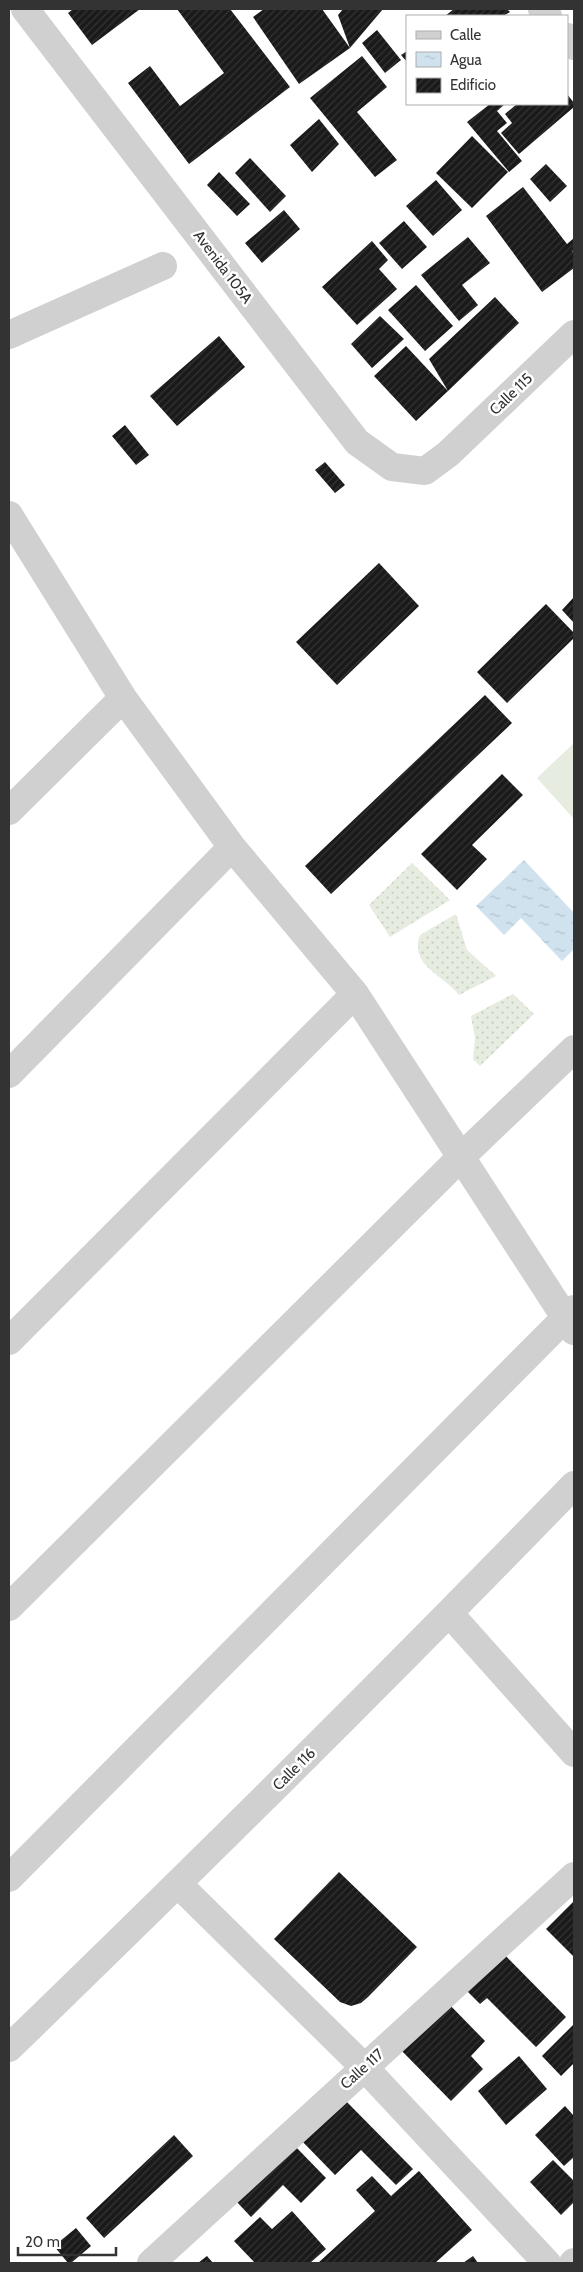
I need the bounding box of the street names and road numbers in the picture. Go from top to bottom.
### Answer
street label: Avenida 105A [190,227,257,308]
street label: Calle 115 [486,369,536,419]
street label: Calle 116 [269,1744,319,1794]
street label: Calle 117 [337,2045,388,2093]

